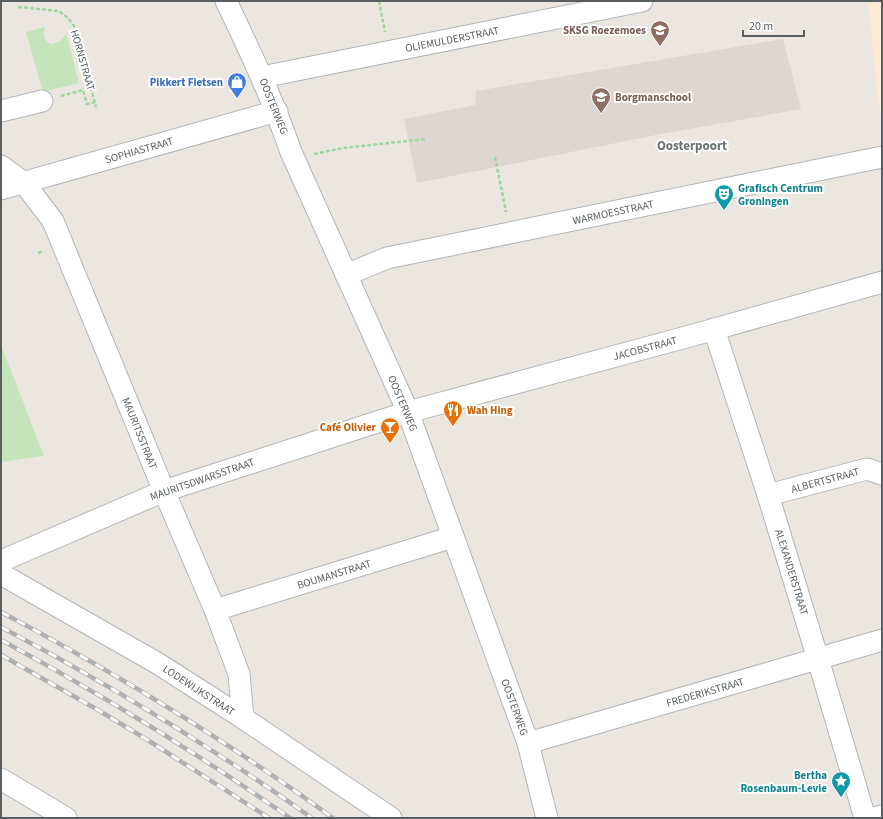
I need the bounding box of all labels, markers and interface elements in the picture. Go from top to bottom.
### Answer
scale bar [743,12,804,38]
text: 20 m [749,18,773,35]
school or university icon: SKSG Roezemoes [649,19,671,47]
street label: OLIEMULDERSTRAAT [404,23,500,56]
place label: SKSG Roezemoes [563,23,646,38]
street label: HORNSTRAAT [67,28,98,92]
shop icon: Pikkert Fietsen [226,71,248,99]
place label: Pikkert Fietsen [150,75,223,90]
street label: OOSTERWEG [255,76,292,137]
school or university icon: Borgmanschool [590,86,612,114]
place label: Borgmanschool [615,90,692,105]
street label: SOPHIASTRAAT [103,134,175,167]
district label: Oosterpoort [657,137,727,155]
place label: Grafisch Centrum Groningen [738,181,823,209]
theatre icon: Grafisch Centrum Groningen [713,183,735,211]
street label: WARMOESSTRAAT [571,197,655,228]
street label: JACOBSTRAAT [611,333,679,364]
street label: OOSTERWEG [384,373,421,434]
street label: MAURITSSTRAAT [118,395,161,471]
restaurant icon: Wah Hing [442,399,464,427]
place label: Wah Hing [467,403,513,418]
bar icon: Café Olivier [379,416,401,444]
place label: Café Olivier [320,420,377,435]
street label: MAURITSDWARSSTRAAT [148,455,256,504]
street label: ALBERTSTRAAT [789,464,861,497]
street label: ALEXANDERSTRAAT [771,527,812,617]
street label: BOUMANSTRAAT [295,556,373,593]
street label: LODEWIJKSTRAAT [160,662,238,719]
street label: FREDERIKSTRAAT [664,674,746,711]
street label: OOSTERWEG [497,677,532,738]
place label: Bertha Rosenbaum-Levie [740,768,827,796]
place icon: Bertha Rosenbaum-Levie [830,770,852,798]

